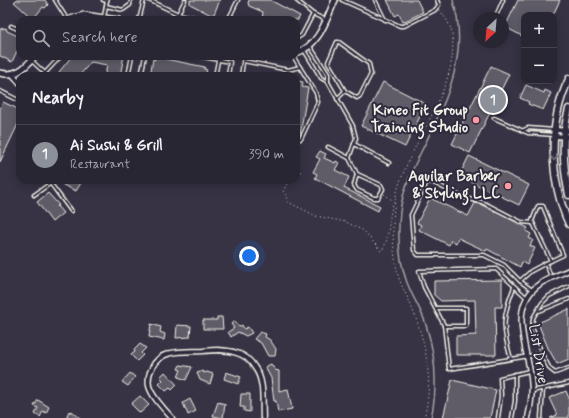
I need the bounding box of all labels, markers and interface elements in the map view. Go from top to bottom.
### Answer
north arrow [473,12,509,48]
map controls [521,12,557,84]
button: + [521,12,557,48]
search box [16,16,300,60]
icon: search [30,27,52,49]
text: Search here [62,28,138,48]
button: − [521,48,557,84]
pin: 1 [480,85,506,115]
text: Nearby [32,87,84,109]
place label: Kineo Fit Group Training Studio [371,101,468,140]
marker: Kineo Fit Group Training Studio [471,115,481,125]
text: Ai Sushi & Grill [70,136,163,156]
text: 1 [42,146,48,163]
text: 390 m [249,146,284,163]
one-way arrow [550,155,558,161]
text: Restaurant [70,156,130,173]
place label: Aguilar Barber & Styling LLC [408,167,501,206]
marker: Aguilar Barber & Styling LLC [503,181,513,191]
your location [239,246,259,266]
street label: List Drive [523,323,553,385]

